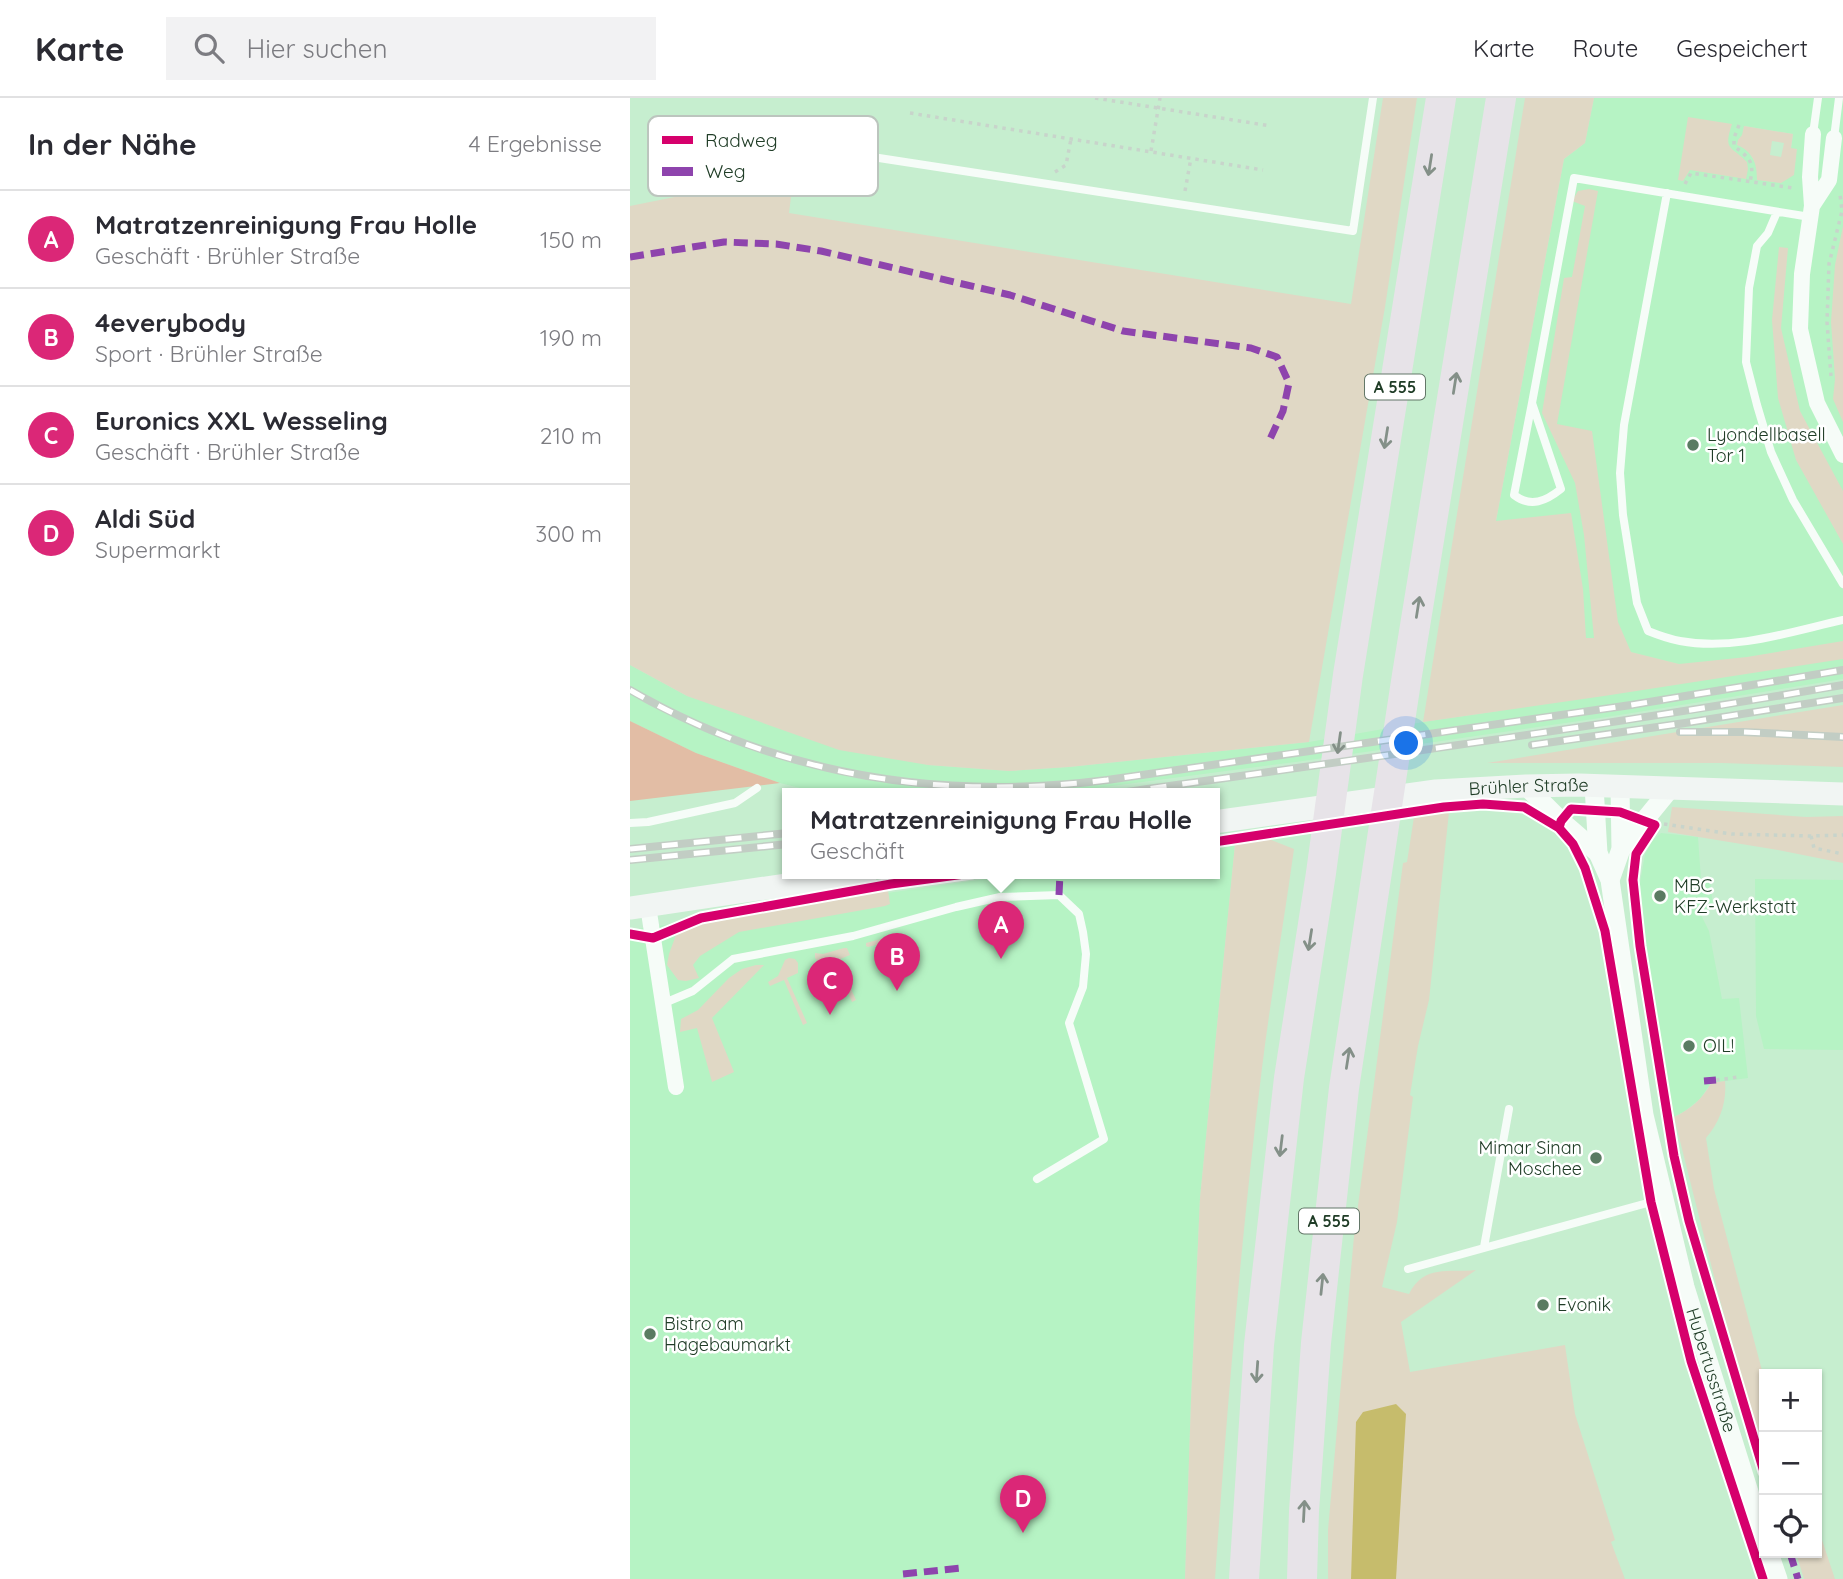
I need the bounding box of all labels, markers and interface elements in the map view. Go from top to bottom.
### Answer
search box [166,17,656,80]
text: Karte [35,28,124,69]
icon: search [190,29,228,67]
text: Hier suchen [246,32,388,65]
text: Karte [1473,33,1535,63]
text: Route [1573,33,1638,63]
text: Gespeichert [1676,33,1808,63]
legend [648,116,878,196]
text: In der Nähe [28,125,197,163]
text: Radweg [705,128,778,152]
text: 4 Ergebnisse [468,129,602,158]
one-way arrow [1423,153,1436,176]
text: Weg [705,159,746,183]
text: Matratzenreinigung Frau Holle [95,208,477,241]
text: A [44,225,58,254]
text: 150 m [540,225,602,254]
text: Geschäft · Brühler Straße [95,241,360,270]
text: 4everybody [95,306,246,339]
text: B [43,323,59,352]
text: 190 m [540,323,602,352]
text: Sport · Brühler Straße [95,339,323,368]
one-way arrow [1449,372,1462,395]
road number: A 555 [1365,374,1425,400]
text: Euronics XXL Wesseling [95,404,388,437]
text: C [44,421,58,450]
text: 210 m [540,421,602,450]
place label: Lyondellbasell Tor 1 [1707,423,1826,467]
one-way arrow [1379,426,1392,449]
text: Geschäft · Brühler Straße [95,437,360,466]
marker: Lyondellbasell Tor 1 [1685,437,1701,453]
text: Aldi Süd [95,502,195,535]
text: D [43,519,59,548]
text: 300 m [535,519,602,548]
text: Supermarkt [95,535,221,564]
one-way arrow [1412,596,1425,619]
your location [1389,726,1423,760]
one-way arrow [1332,731,1345,754]
street label: Brühler Straße [1468,773,1589,800]
popup [782,788,1220,879]
text: Matratzenreinigung Frau Holle [810,803,1192,836]
text: Geschäft [810,836,905,865]
place label: MBC KFZ-Werkstatt [1674,874,1796,918]
marker: MBC KFZ-Werkstatt [1652,888,1668,904]
pin: A [978,901,1024,959]
one-way arrow [1304,929,1317,951]
pin: B [874,933,920,991]
pin: C [807,957,853,1015]
place label: OIL! [1703,1034,1734,1057]
marker: OIL! [1681,1038,1697,1054]
one-way arrow [1342,1047,1355,1070]
one-way arrow [1275,1134,1288,1156]
place label: Mimar Sinan Moschee [1478,1136,1582,1180]
marker: Mimar Sinan Moschee [1588,1150,1604,1166]
road number: A 555 [1299,1208,1359,1233]
one-way arrow [1316,1273,1329,1296]
place label: Evonik [1557,1293,1611,1316]
marker: Evonik [1535,1297,1551,1313]
street label: Hubertusstraße [1681,1305,1742,1435]
place label: Bistro am Hagebaumarkt [664,1312,791,1356]
marker: Bistro am Hagebaumarkt [642,1326,658,1342]
one-way arrow [1250,1360,1263,1383]
map controls [1759,1369,1822,1558]
button: + [1759,1369,1822,1432]
button: − [1759,1432,1822,1495]
pin: D [1000,1475,1046,1533]
button: locate [1759,1495,1822,1558]
one-way arrow [1298,1500,1311,1523]

